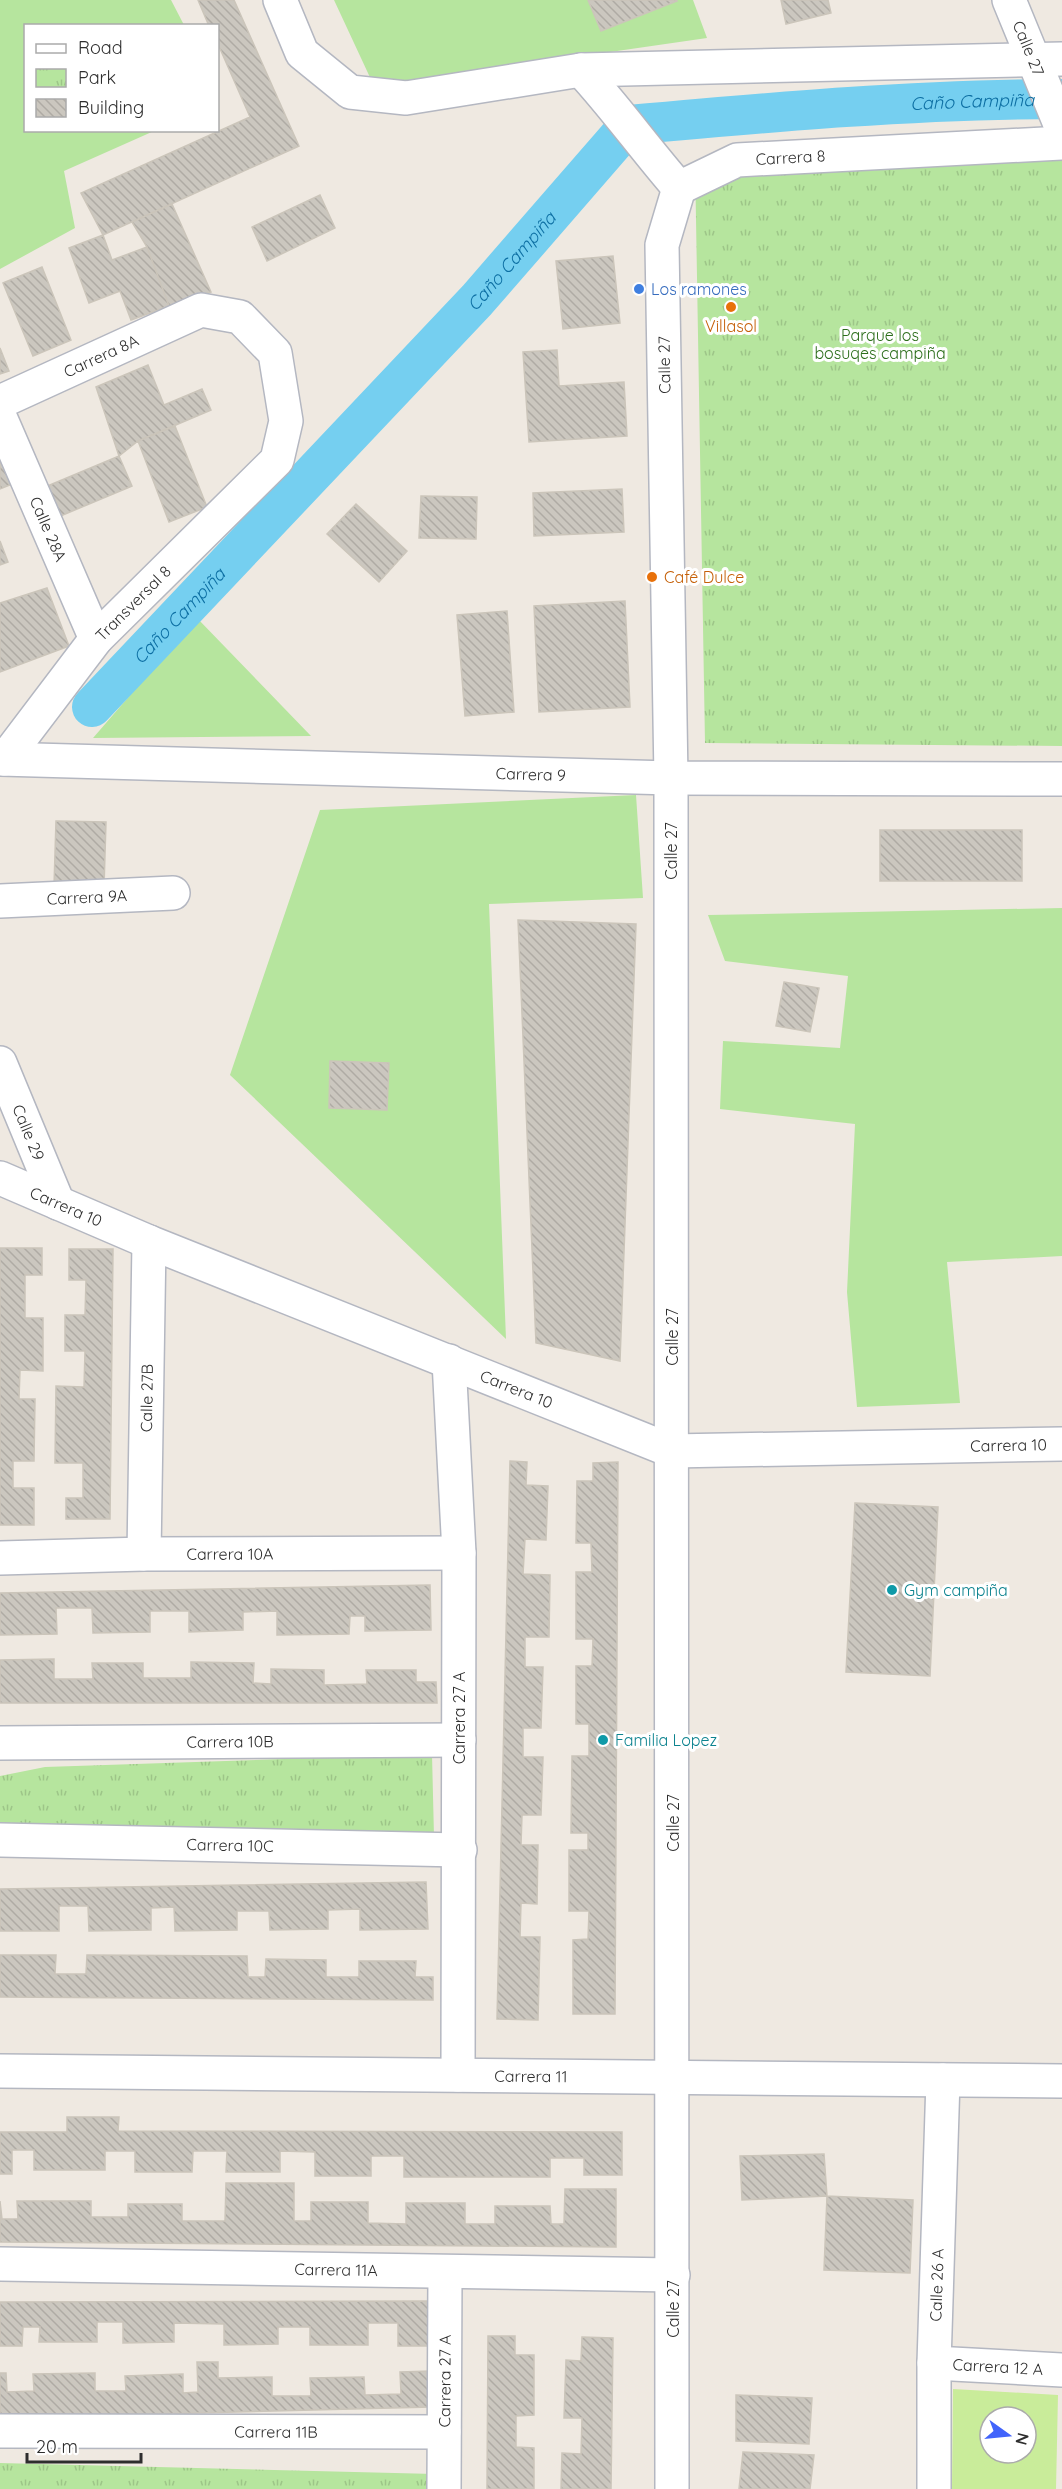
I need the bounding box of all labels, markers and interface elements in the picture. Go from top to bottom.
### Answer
street label: Calle 27 [1009,18,1049,79]
legend [24,24,219,132]
text: Road [78,36,123,59]
text: Park [78,66,116,89]
water label: Caño Campiña [909,88,1035,115]
text: Building [78,96,144,119]
street label: Carrera 8 [755,145,826,169]
water label: Caño Campiña [462,206,561,315]
place label: Los ramones [651,279,747,299]
marker: Los ramones [632,282,646,296]
marker: Villasol [724,300,738,314]
place label: Villasol [705,316,757,336]
park label: Parque los bosuqes campiña [814,325,946,363]
street label: Carrera 8A [60,330,142,382]
street label: Calle 27 [653,336,675,394]
street label: Calle 28A [26,493,71,564]
street label: Transversal 8 [91,561,175,645]
water label: Caño Campiña [128,562,230,668]
place label: Café Dulce [664,567,744,587]
marker: Café Dulce [645,570,659,584]
street label: Carrera 9 [495,763,566,785]
street label: Calle 27 [661,822,681,880]
street label: Carrera 9A [46,885,128,909]
street label: Calle 29 [8,1101,49,1163]
street label: Carrera 10 [27,1182,105,1231]
street label: Calle 27 [662,1308,682,1366]
street label: Calle 27B [136,1364,157,1432]
street label: Carrera 10 [477,1365,556,1412]
street label: Carrera 10 [970,1434,1047,1456]
street label: Carrera 10A [186,1544,273,1564]
place label: Gym campiña [904,1580,1008,1600]
marker: Gym campiña [885,1583,899,1597]
street label: Carrera 27 A [449,1672,469,1764]
place label: Familia Lopez [615,1730,717,1750]
street label: Carrera 10B [186,1731,274,1752]
marker: Familia Lopez [596,1733,610,1747]
street label: Calle 27 [663,1794,683,1852]
street label: Carrera 10C [186,1834,274,1856]
street label: Carrera 11 [494,2066,568,2086]
street label: Calle 26 A [925,2248,948,2322]
street label: Carrera 11A [294,2259,378,2280]
street label: Calle 27 [663,2280,683,2338]
street label: Carrera 27 A [434,2335,455,2427]
street label: Carrera 12 A [952,2354,1044,2379]
north arrow [978,2405,1038,2465]
street label: Carrera 11B [234,2422,318,2442]
scale bar [27,2426,141,2464]
text: N [1011,2431,1034,2447]
text: 20 m [36,2435,78,2458]

